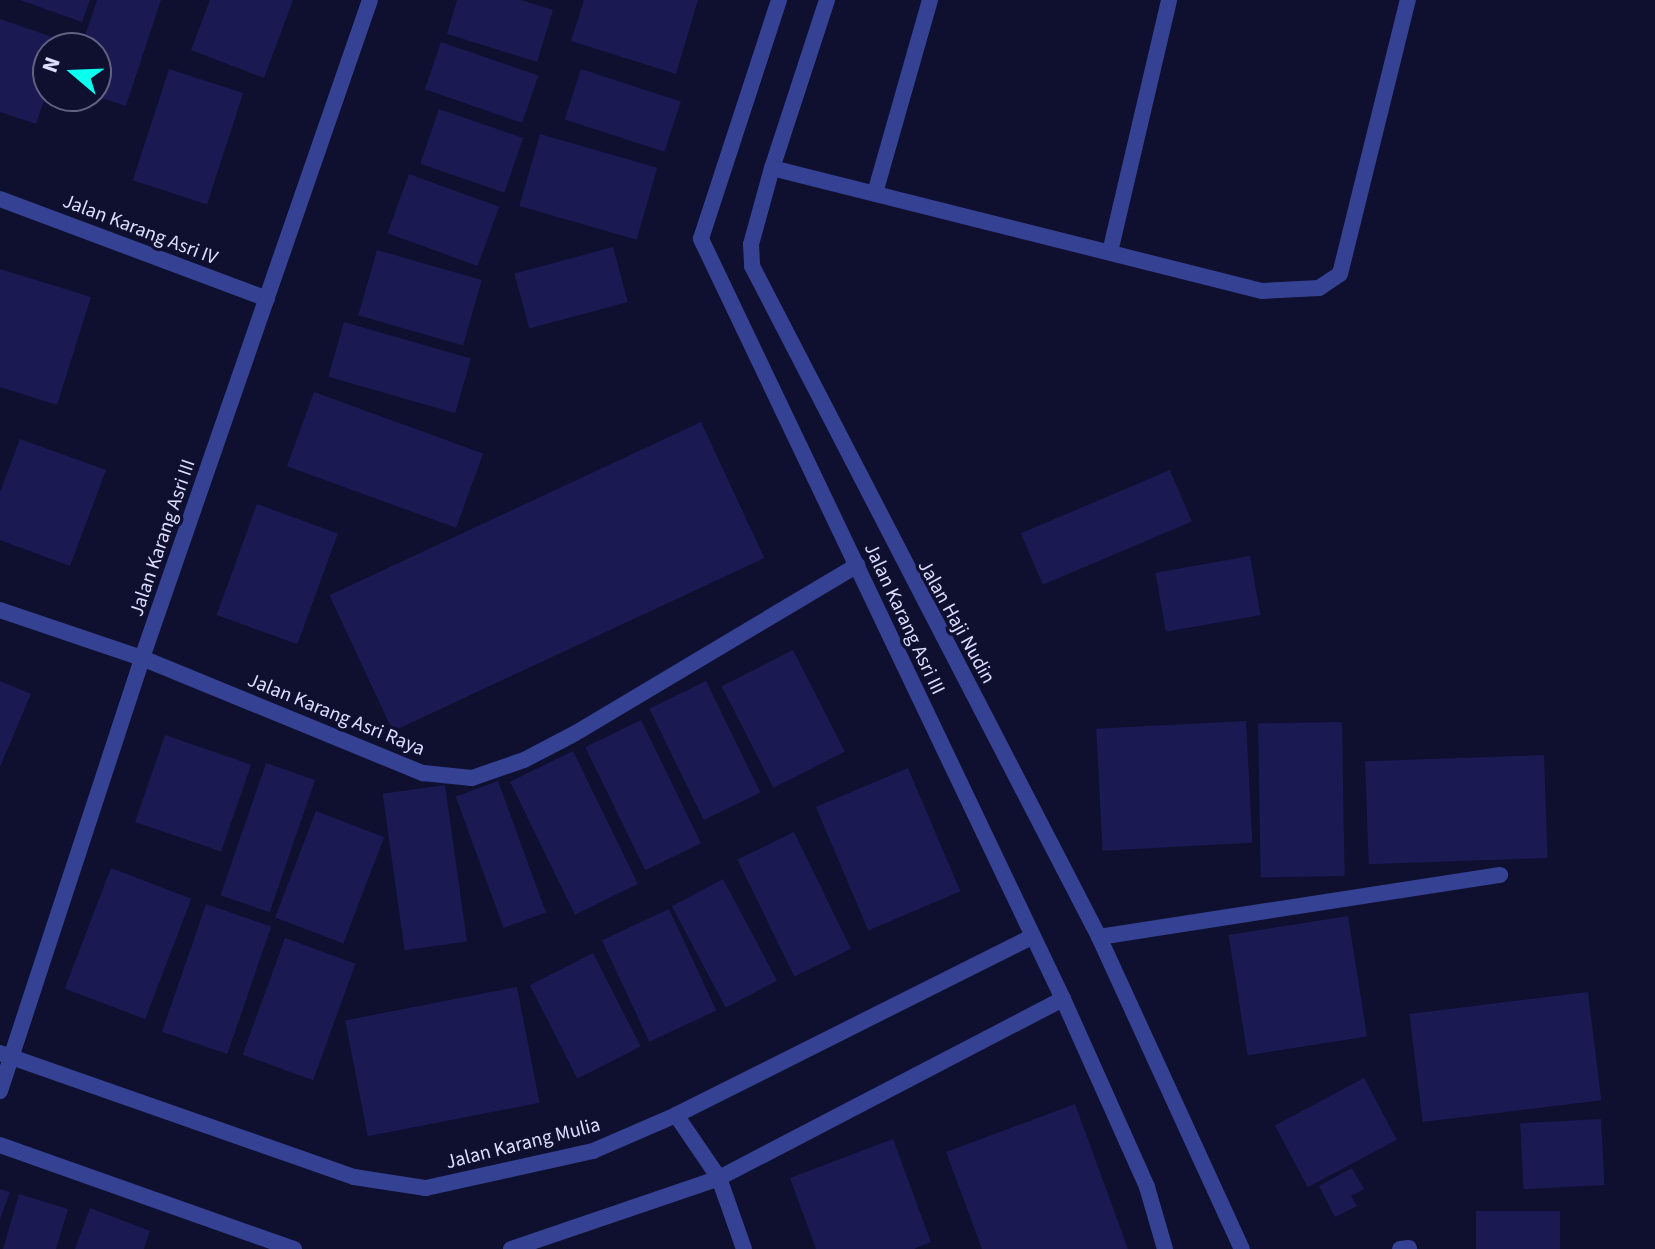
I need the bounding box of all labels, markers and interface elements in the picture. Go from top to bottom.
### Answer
north arrow [32,32,112,112]
text: N [34,53,69,77]
street label: Jalan Karang Asri IV [59,189,221,271]
street label: Jalan Karang Asri III [125,456,201,620]
street label: Jalan Karang Asri III [858,539,950,699]
street label: Jalan Haji Nudin [912,556,1000,688]
street label: Jalan Karang Asri Raya [244,668,428,762]
street label: Jalan Karang Mulia [443,1113,603,1175]

